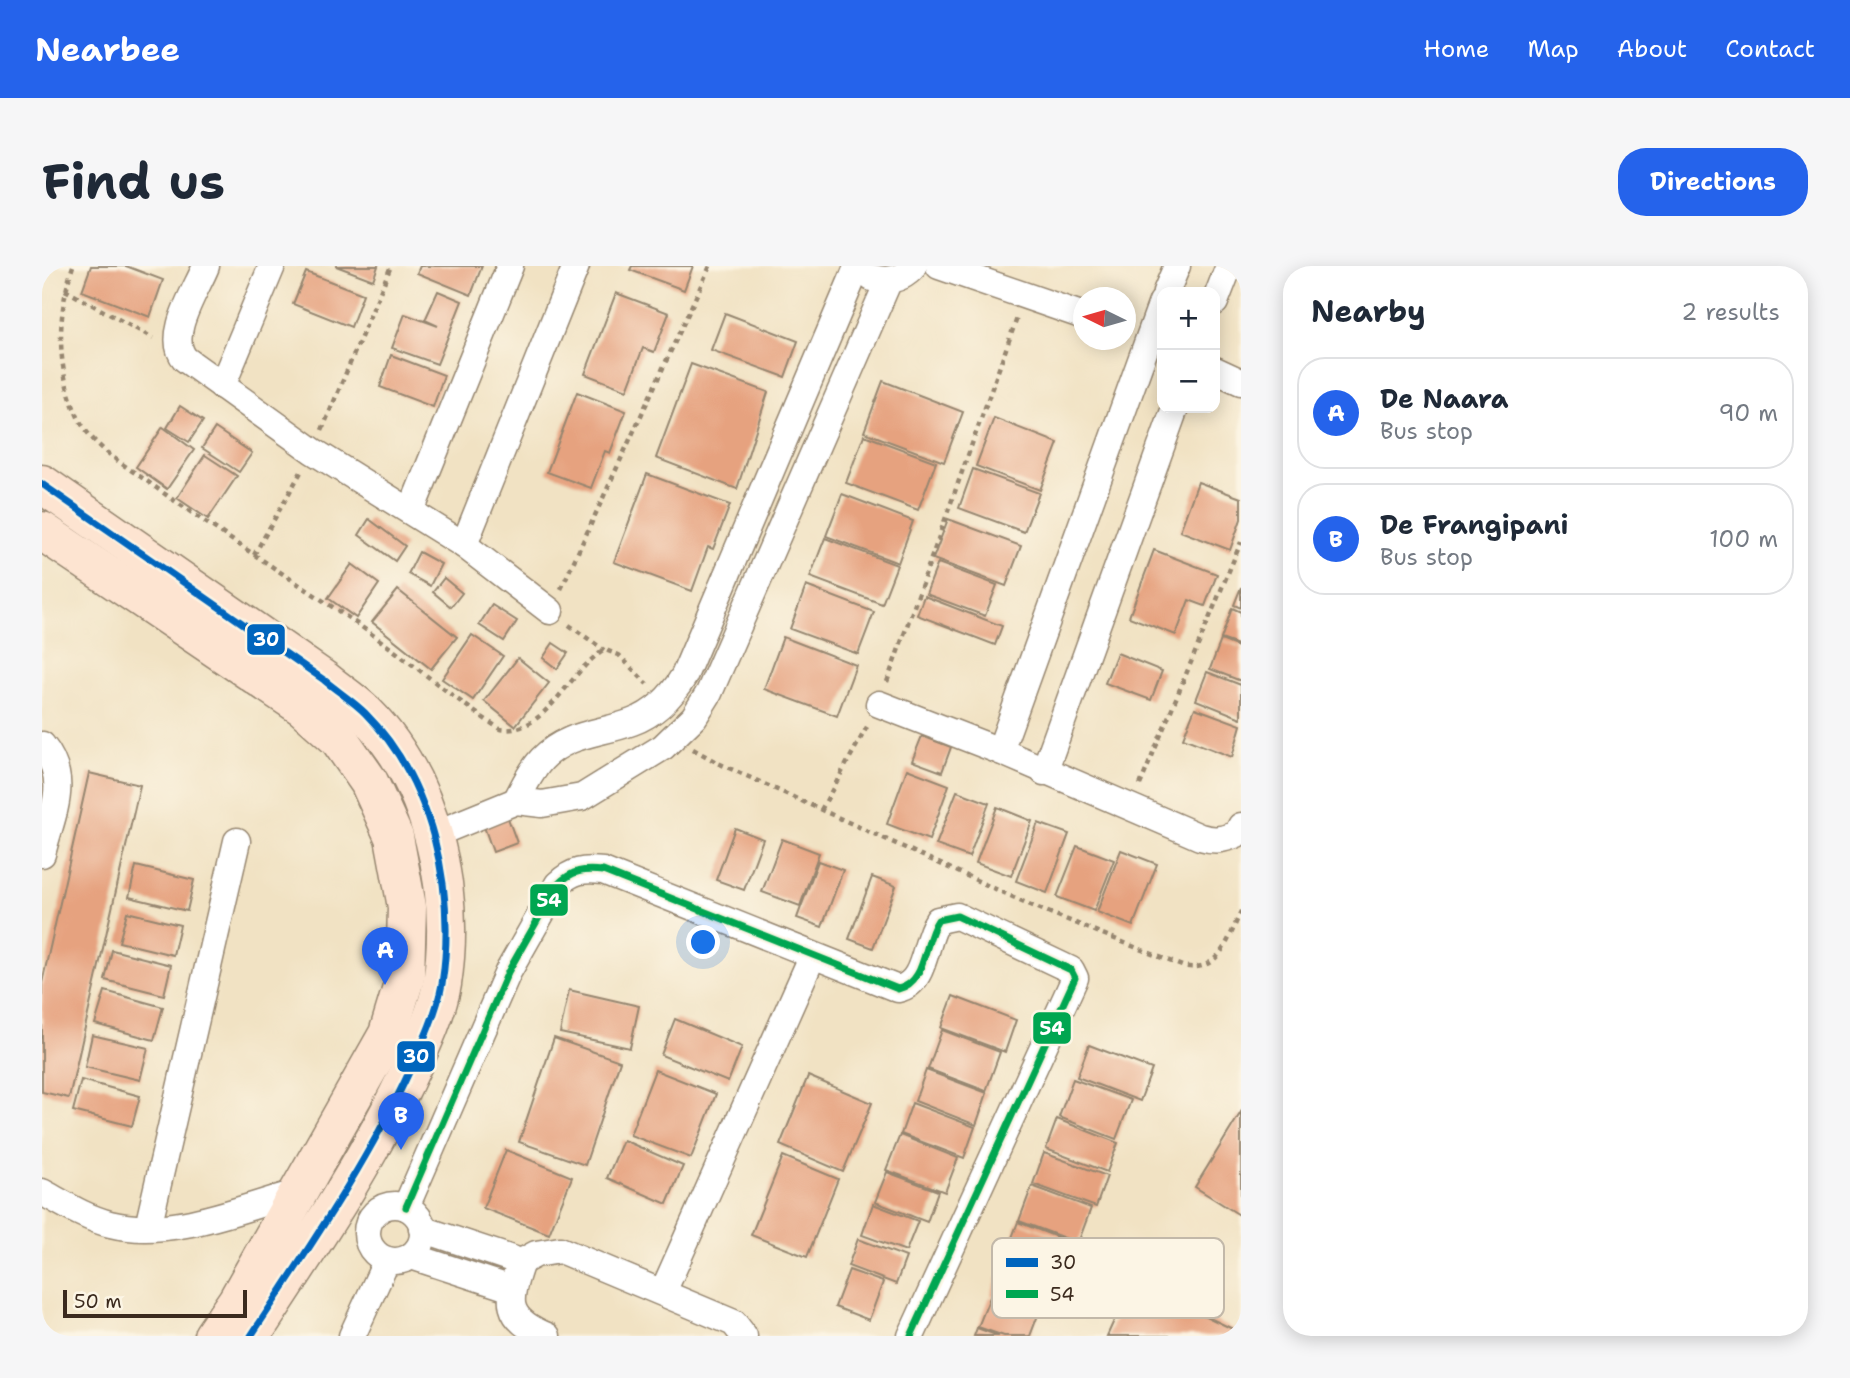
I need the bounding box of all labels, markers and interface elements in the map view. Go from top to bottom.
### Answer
text: Nearbee [35,27,180,72]
text: Home [1423,33,1489,65]
text: Map [1527,33,1579,65]
text: About [1617,33,1687,65]
text: Contact [1725,33,1815,65]
button: Directions [1618,148,1808,216]
text: Find us [42,149,225,215]
north arrow [1073,287,1136,350]
map controls [1157,287,1220,413]
button: + [1157,287,1220,350]
text: Nearby [1311,291,1426,332]
text: 2 results [1681,297,1780,327]
button: − [1157,350,1220,413]
text: De Naara [1380,381,1509,416]
text: A [1327,398,1345,428]
text: 90 m [1718,398,1778,428]
text: Bus stop [1380,416,1473,446]
text: De Frangipani [1380,507,1569,542]
text: B [1329,524,1343,554]
text: 100 m [1709,524,1778,554]
text: Bus stop [1380,542,1473,572]
line badge: 30 [246,623,286,656]
text: 30 [253,627,279,652]
line badge: 54 [529,883,569,917]
text: 54 [536,888,562,913]
your location [686,925,720,959]
pin: A [362,927,408,985]
line badge: 54 [1032,1011,1072,1045]
text: 54 [1039,1016,1065,1041]
line badge: 30 [396,1040,436,1073]
text: 30 [403,1044,429,1069]
pin: B [378,1092,424,1150]
legend [992,1238,1224,1318]
text: 30 [1050,1250,1076,1275]
text: 54 [1050,1282,1075,1307]
scale bar [63,1287,247,1319]
text: 50 m [74,1289,122,1314]

